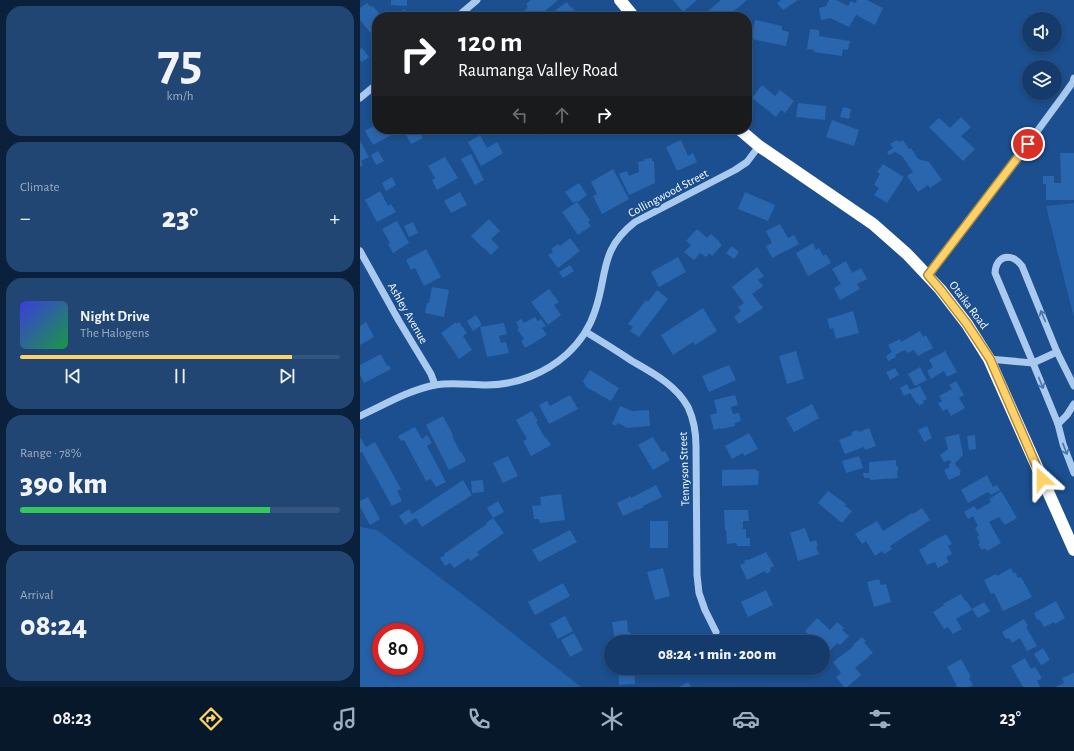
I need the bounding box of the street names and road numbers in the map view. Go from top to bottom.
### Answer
street label: Collingwood Street [626,167,710,219]
street label: Otaika Road [947,279,991,331]
street label: Ashley Avenue [385,280,430,346]
street label: Tennyson Street [677,431,692,506]

